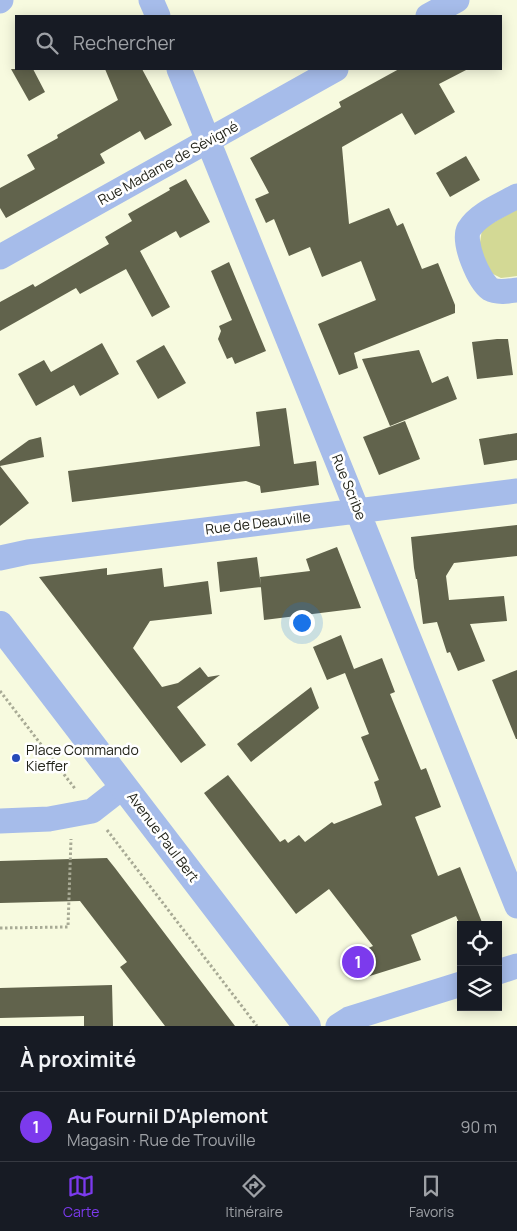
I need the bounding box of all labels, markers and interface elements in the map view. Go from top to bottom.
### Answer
search box [15,15,502,70]
icon: search [33,29,61,57]
text: Rechercher [73,30,175,56]
street label: Rue Madame de Sévigné [94,116,241,209]
street label: Rue Scribe [328,451,371,522]
street label: Rue de Deauville [204,507,312,538]
your location [289,610,315,636]
place label: Place Commando Kieffer [26,740,139,775]
marker: Place Commando Kieffer [10,752,22,764]
street label: Avenue Paul Bert [123,788,204,886]
map controls [457,921,502,1011]
button: locate [457,921,502,966]
pin: 1 [342,943,374,981]
button: layers [457,966,502,1011]
text: À proximité [20,1045,136,1073]
text: Au Fournil D'Aplemont [67,1103,268,1129]
text: 1 [32,1116,40,1138]
text: 90 m [461,1116,497,1138]
text: Magasin · Rue de Trouville [67,1129,256,1151]
tab: Carte [63,1172,99,1221]
tab: Itinéraire [225,1172,283,1221]
tab: Favoris [409,1172,454,1221]

